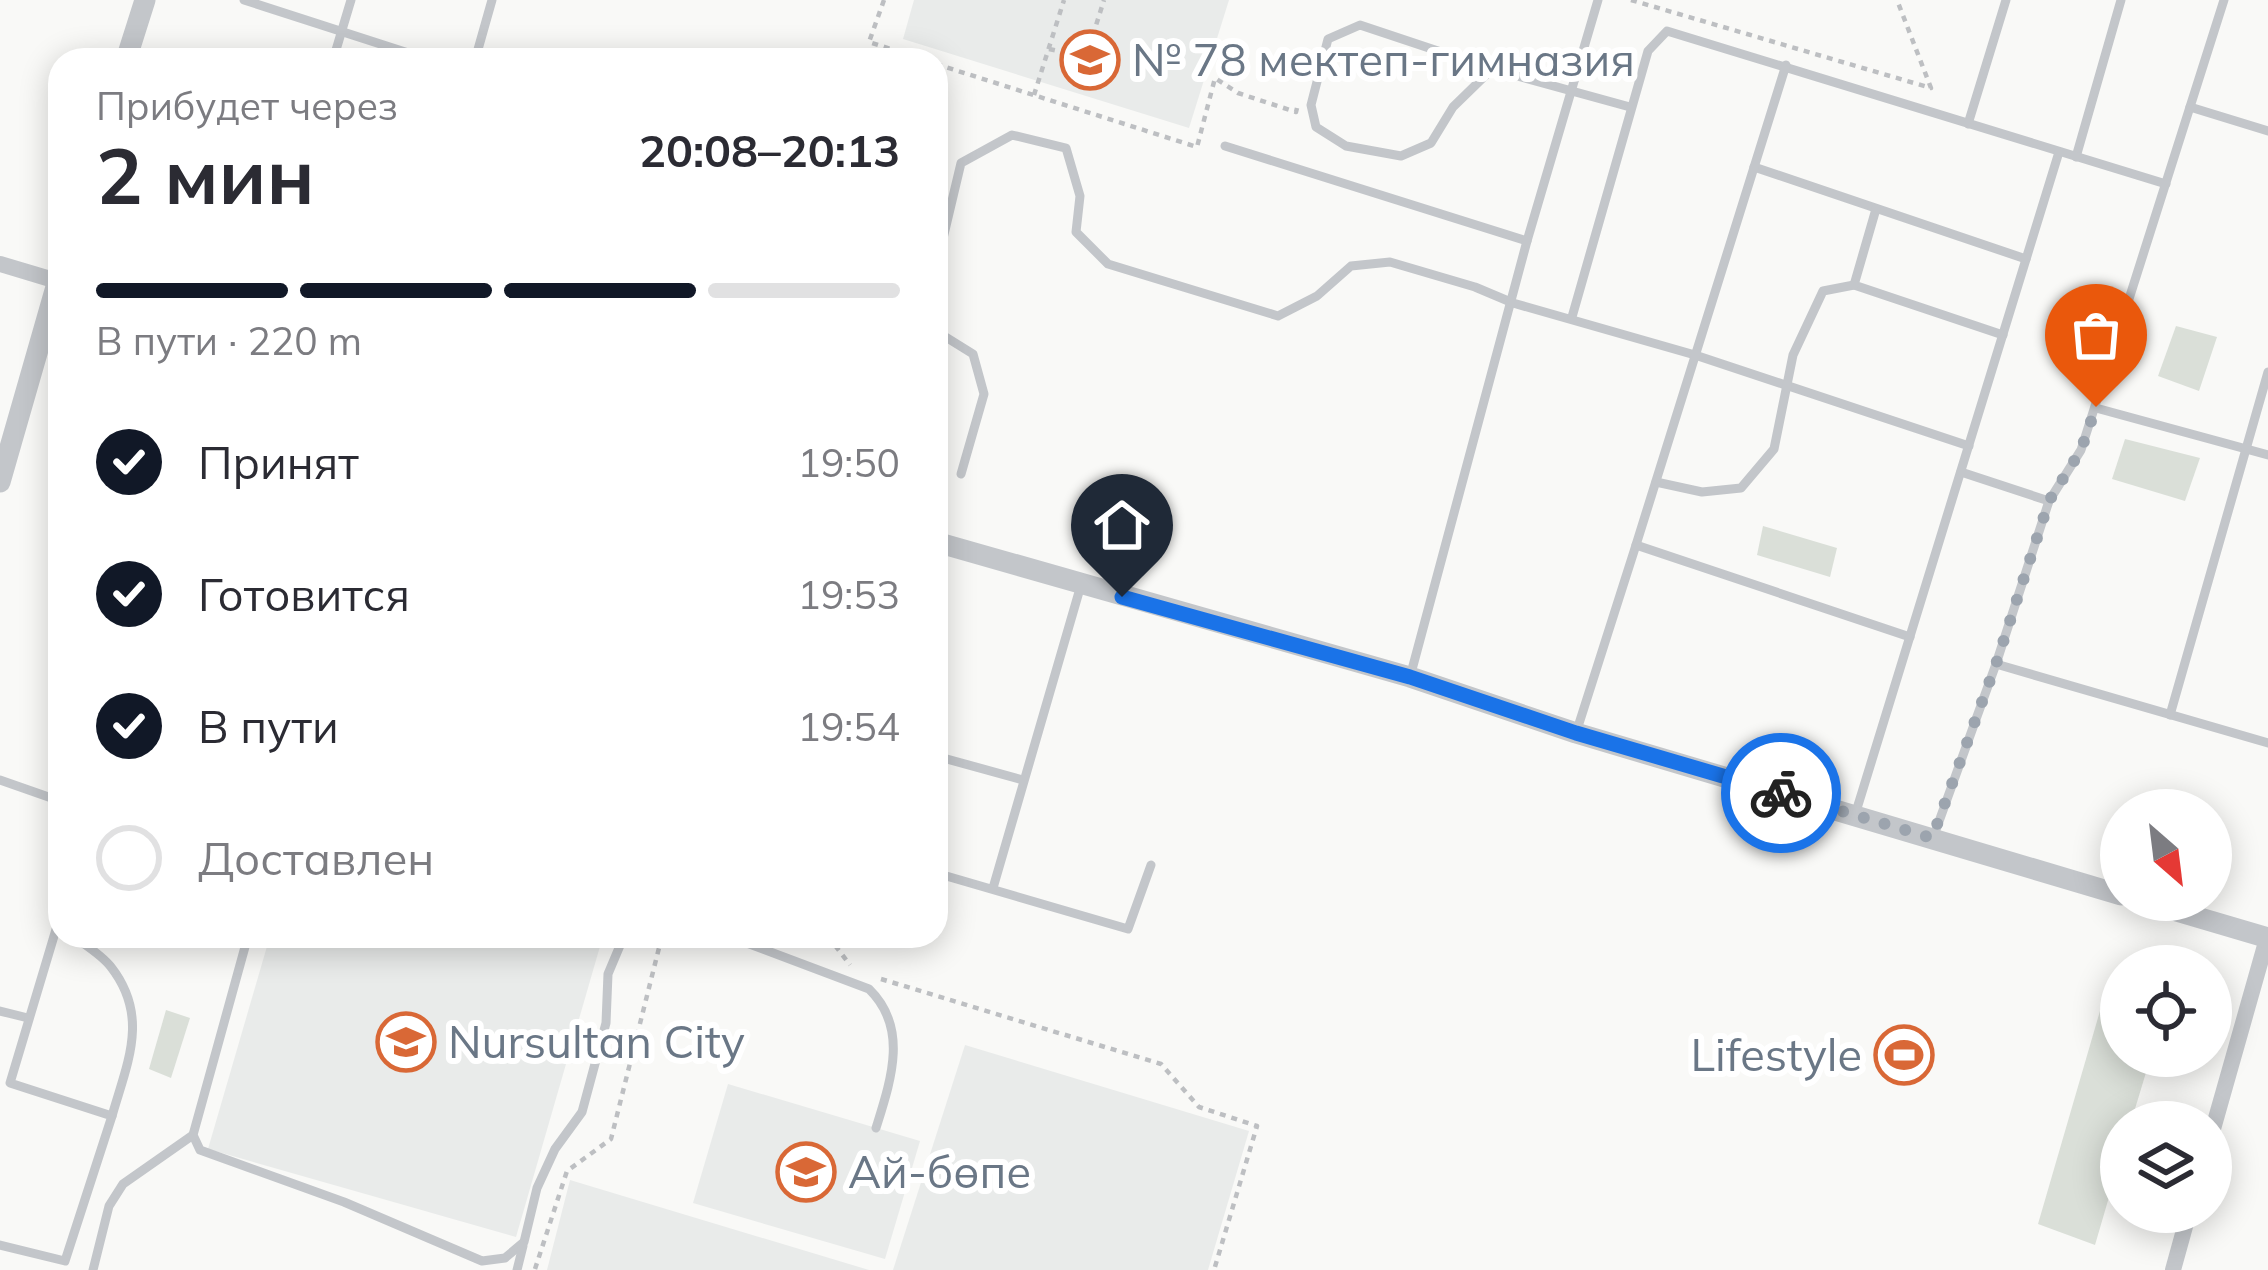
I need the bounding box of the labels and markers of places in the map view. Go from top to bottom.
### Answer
school or university icon: № 78 мектеп-гимназия [1059,29,1121,91]
place label: № 78 мектеп-гимназия [1132,31,1635,87]
pin [2045,284,2147,407]
pin [1071,474,1173,597]
school or university icon: Nursultan City [375,1011,437,1073]
place label: Nursultan City [448,1013,745,1069]
sports icon: Lifestyle [1873,1024,1935,1086]
place label: Lifestyle [1690,1026,1862,1082]
school or university icon: Ай-бөпе [775,1141,837,1203]
place label: Ай-бөпе [848,1143,1031,1199]

